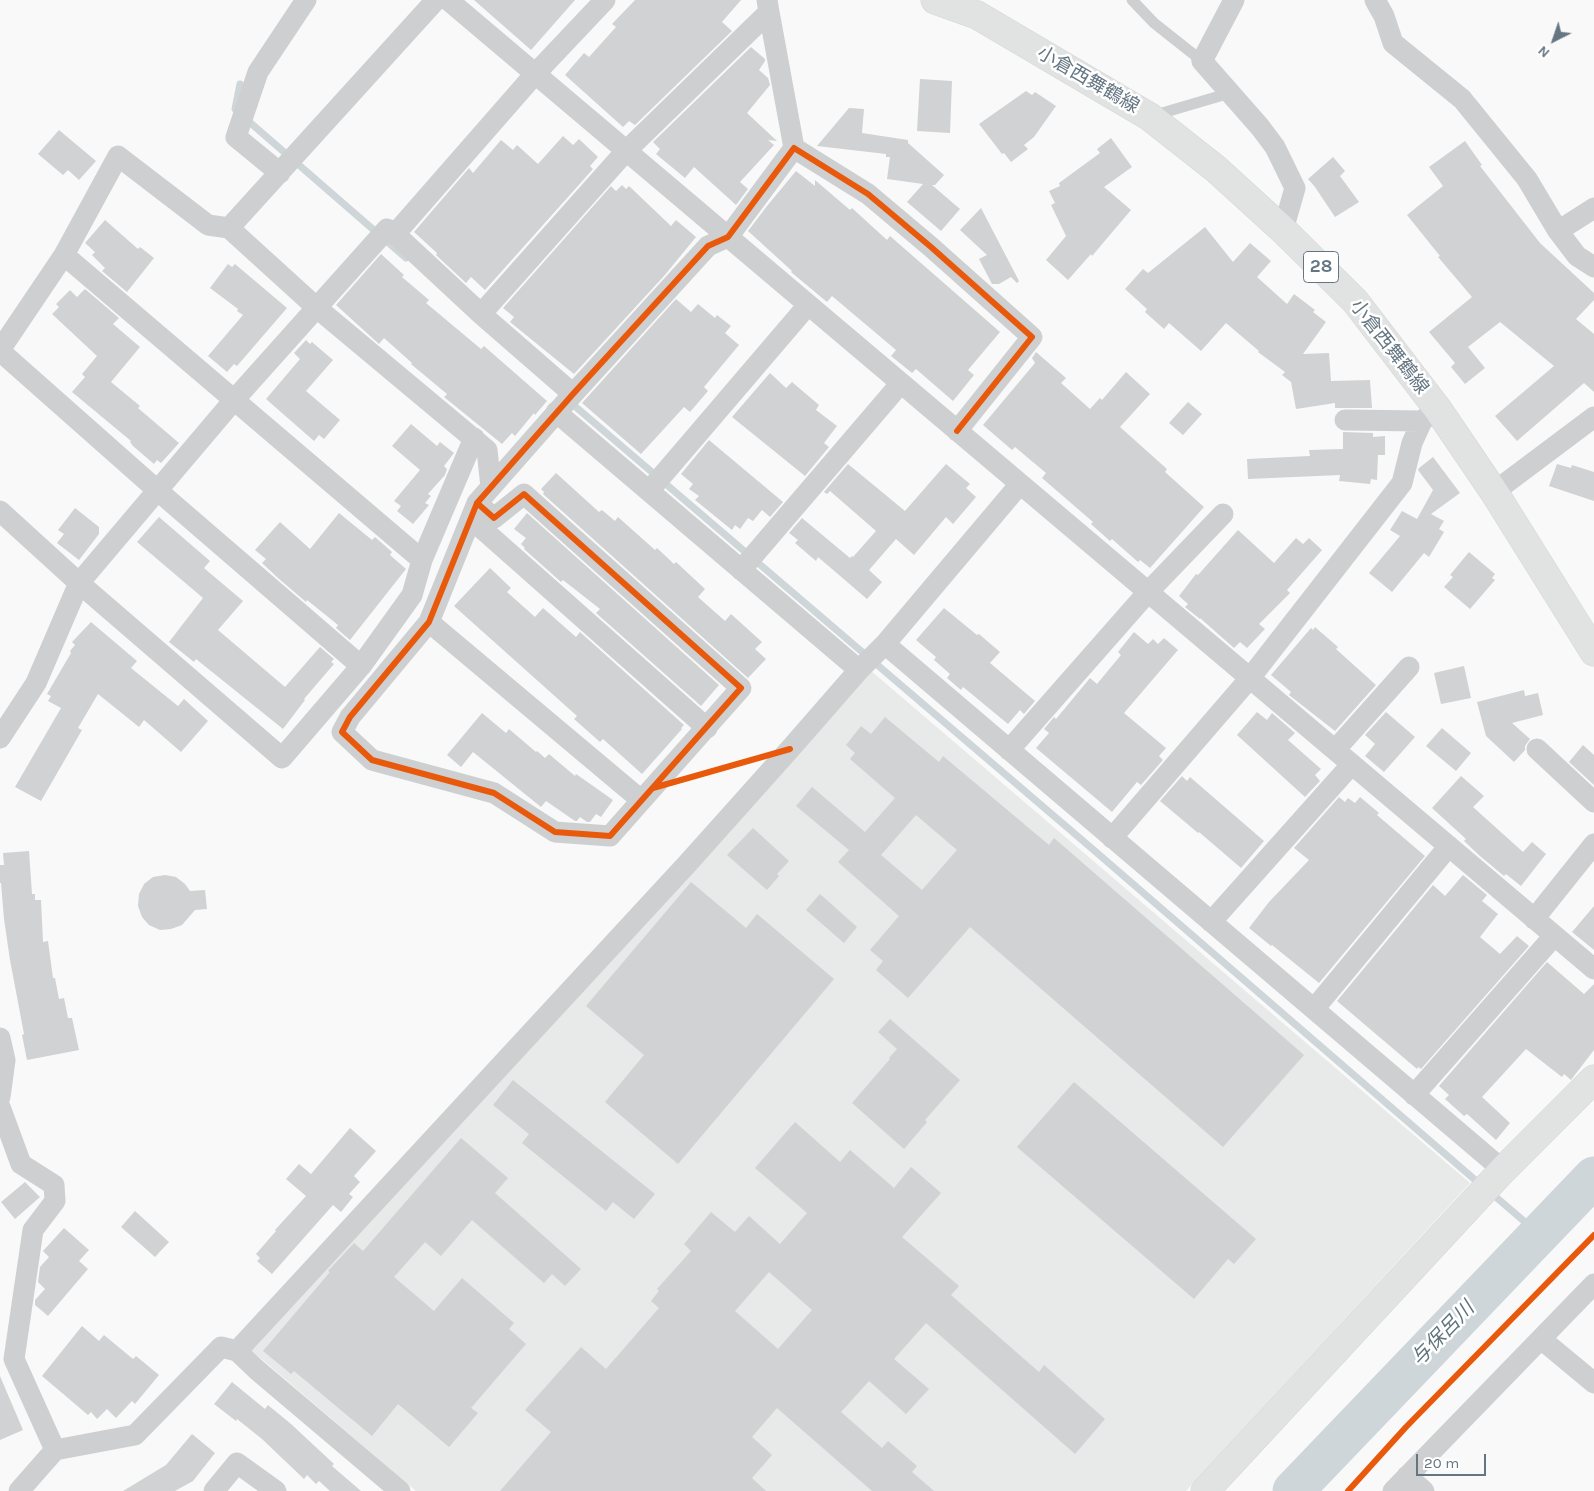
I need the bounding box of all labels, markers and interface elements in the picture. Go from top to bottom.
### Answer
north arrow [1529,15,1579,65]
street label: 小倉西舞鶴線 [1033,42,1143,118]
text: N [1534,42,1553,61]
road number: 28 [1304,252,1338,282]
street label: 小倉西舞鶴線 [1345,295,1433,399]
water label: 与保呂川 [1407,1297,1479,1371]
scale bar [1419,1444,1489,1476]
text: 20 m [1424,1454,1459,1472]

